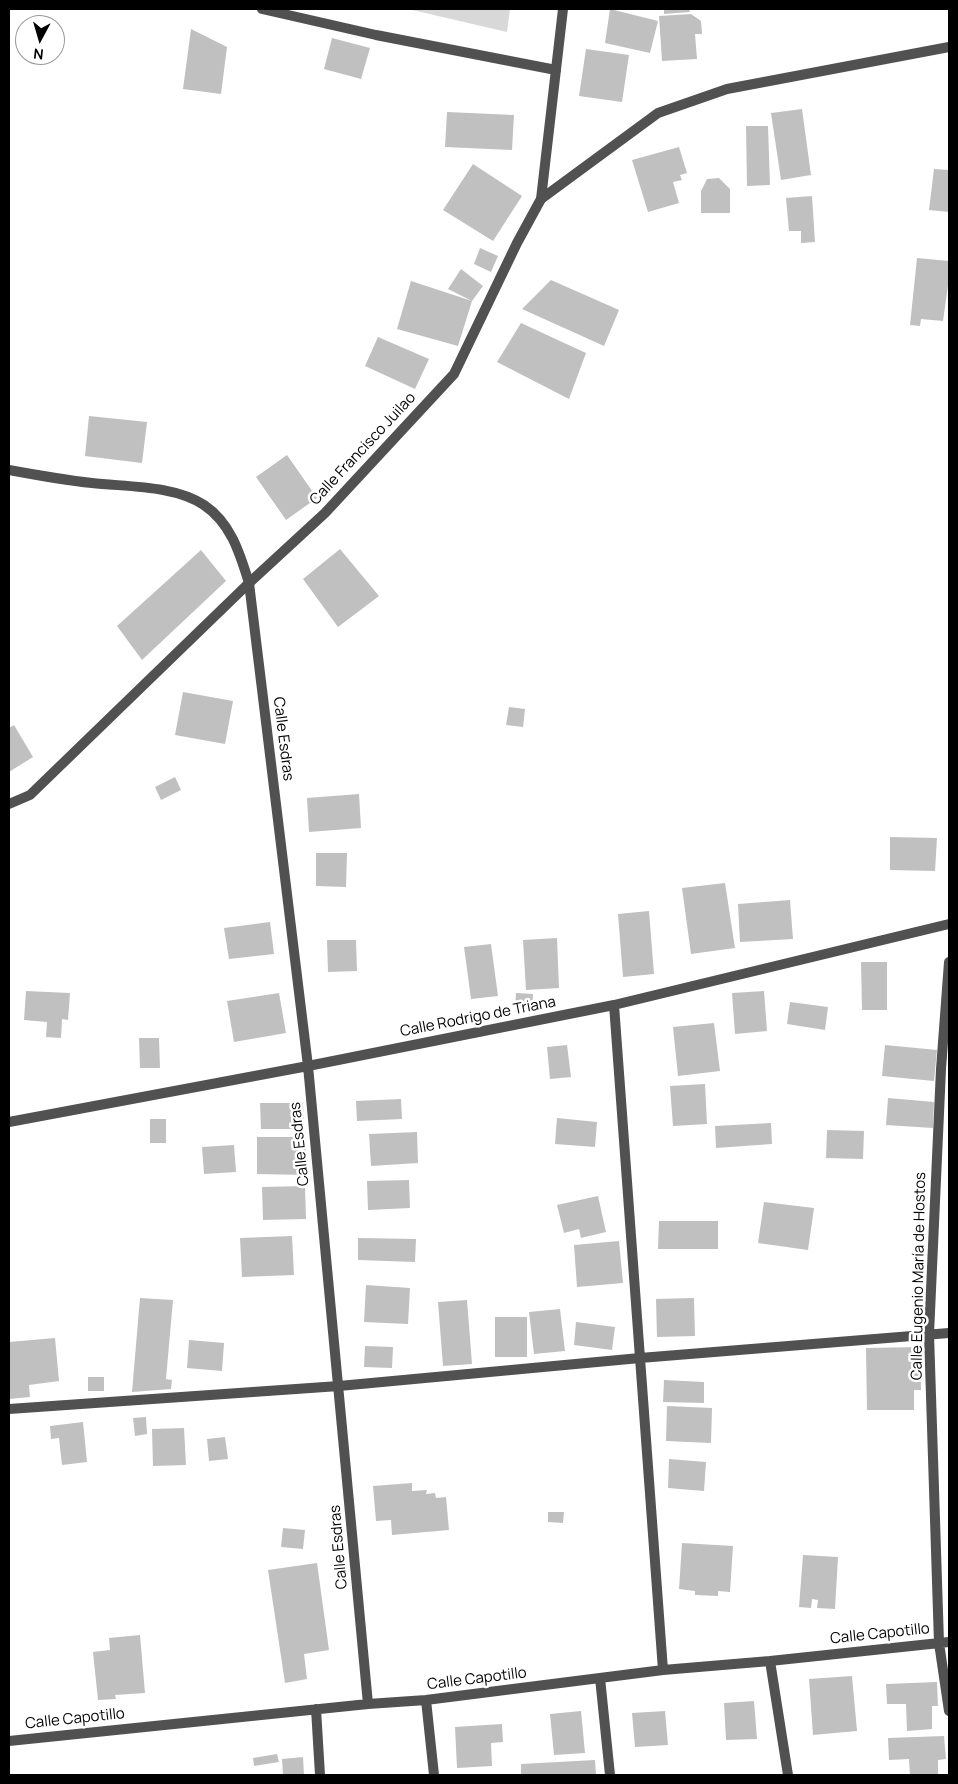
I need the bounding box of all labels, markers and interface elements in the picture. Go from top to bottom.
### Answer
north arrow [15,15,65,65]
text: N [32,44,44,64]
street label: Calle Francisco Juilao [306,389,420,509]
street label: Calle Esdras [269,696,297,782]
street label: Calle Rodrigo de Triana [399,993,557,1041]
street label: Calle Esdras [287,1101,313,1187]
street label: Calle Eugenio María de Hostos [908,1172,930,1380]
street label: Calle Esdras [326,1504,352,1590]
street label: Calle Capotillo [829,1620,931,1648]
street label: Calle Capotillo [426,1664,528,1694]
street label: Calle Capotillo [24,1705,126,1733]

